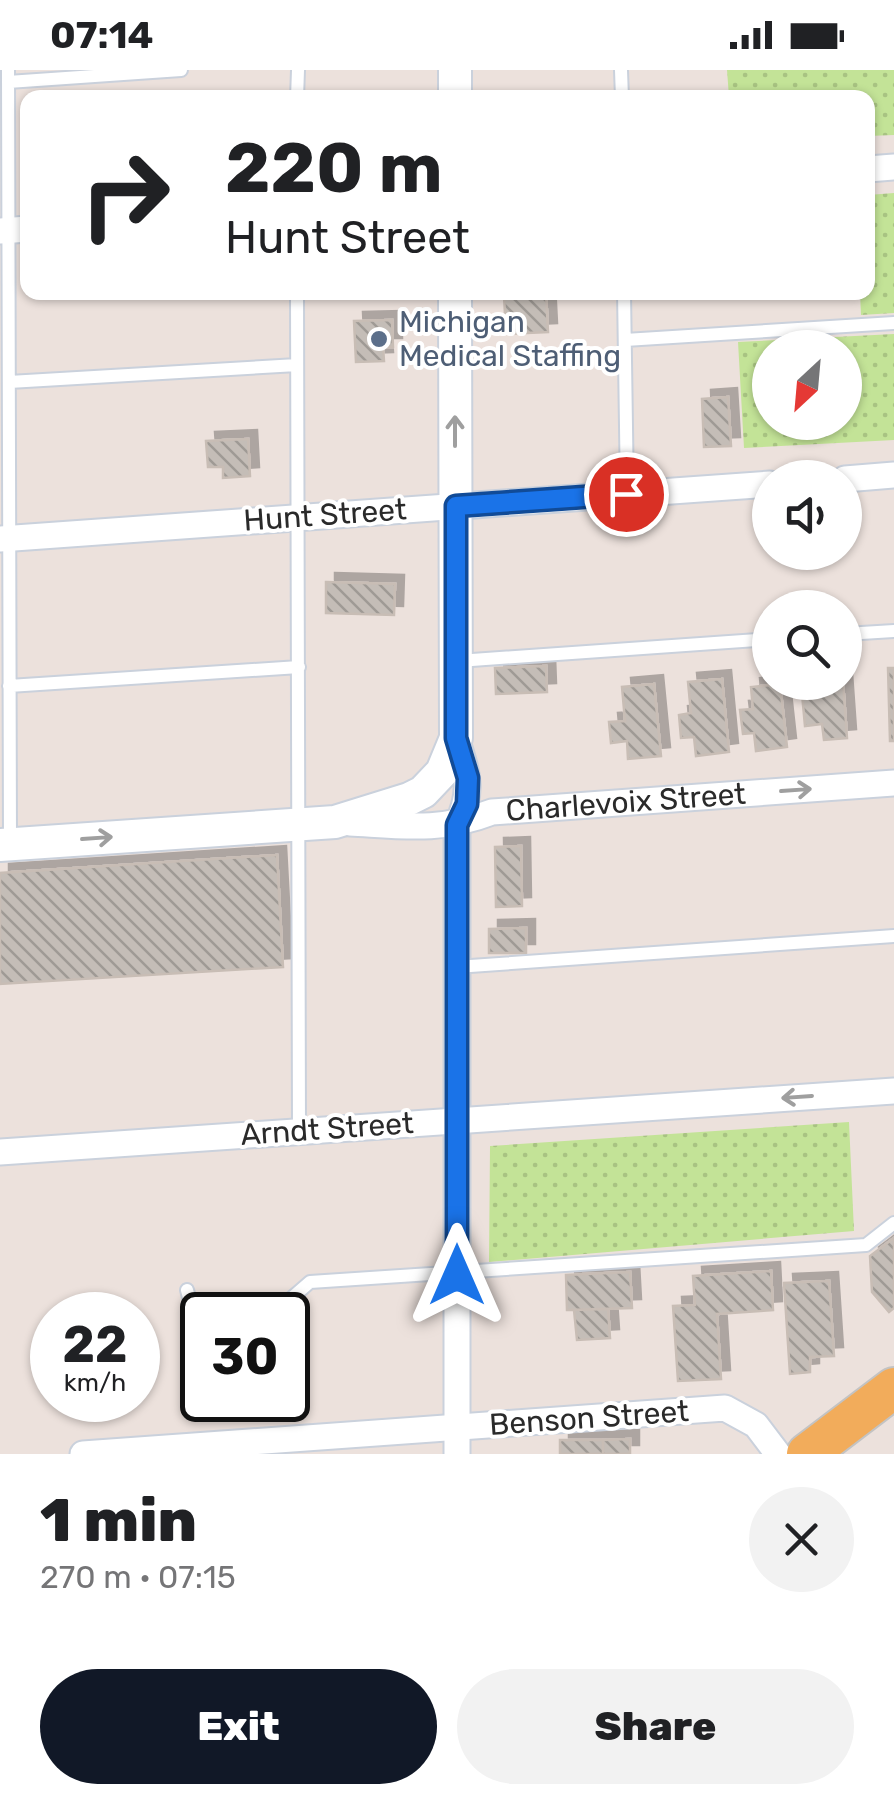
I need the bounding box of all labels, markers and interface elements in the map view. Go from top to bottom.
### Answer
text: 07:14 [50,12,154,58]
text: 220 m [225,127,443,210]
icon: right [60,130,190,260]
text: Hunt Street [225,211,470,264]
place label: Michigan Medical Staffing [399,304,621,374]
marker: Michigan Medical Staffing [368,328,390,350]
north arrow [752,330,862,440]
map controls [752,330,862,700]
one-way arrow [446,415,464,448]
pin [584,452,669,537]
button: sound [752,460,862,570]
icon: arrive [599,467,654,522]
street label: Hunt Street [242,491,408,539]
button: search [752,590,862,700]
street label: Charlevoix Street [504,776,747,829]
one-way arrow [780,780,812,799]
one-way arrow [81,828,113,847]
one-way arrow [781,1088,813,1107]
street label: Arndt Street [239,1105,415,1153]
position arrow [405,1223,509,1327]
speed limit sign: 30 [180,1292,310,1422]
text: 22 [63,1315,128,1375]
text: km/h [64,1368,126,1397]
street label: Benson Street [488,1393,690,1443]
text: 1 min [40,1485,197,1556]
button: close [749,1487,854,1592]
text: 270 m · 07:15 [40,1558,236,1596]
button: Exit [40,1669,437,1784]
button: Share [457,1669,854,1784]

